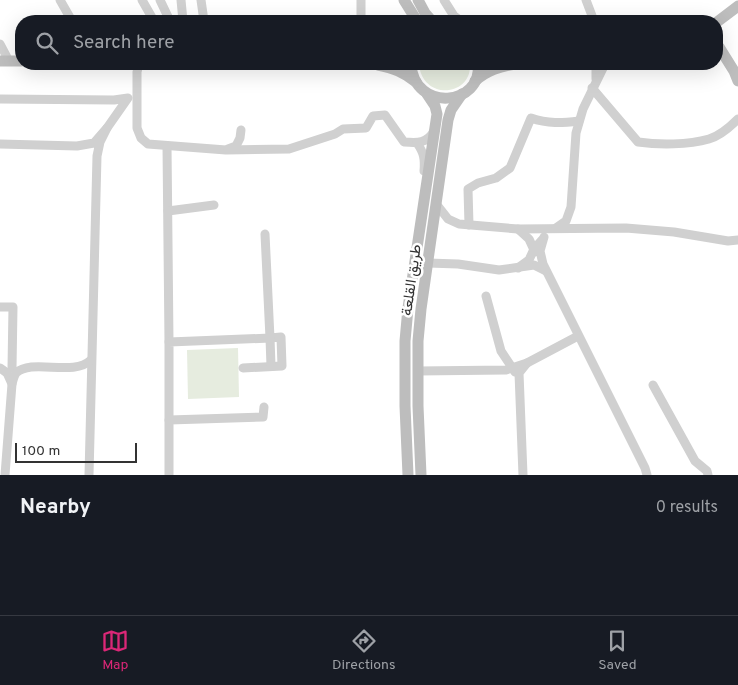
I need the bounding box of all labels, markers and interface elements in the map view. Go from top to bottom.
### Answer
search box [15,15,723,70]
icon: search [33,29,61,57]
text: Search here [73,31,175,55]
street label: طريق القلعة [398,243,427,317]
scale bar [15,440,138,463]
text: 100 m [22,443,60,460]
text: Nearby [20,494,91,521]
text: 0 results [656,498,718,518]
tab: Map [101,627,129,674]
tab: Directions [332,627,396,674]
tab: Saved [598,627,637,674]

